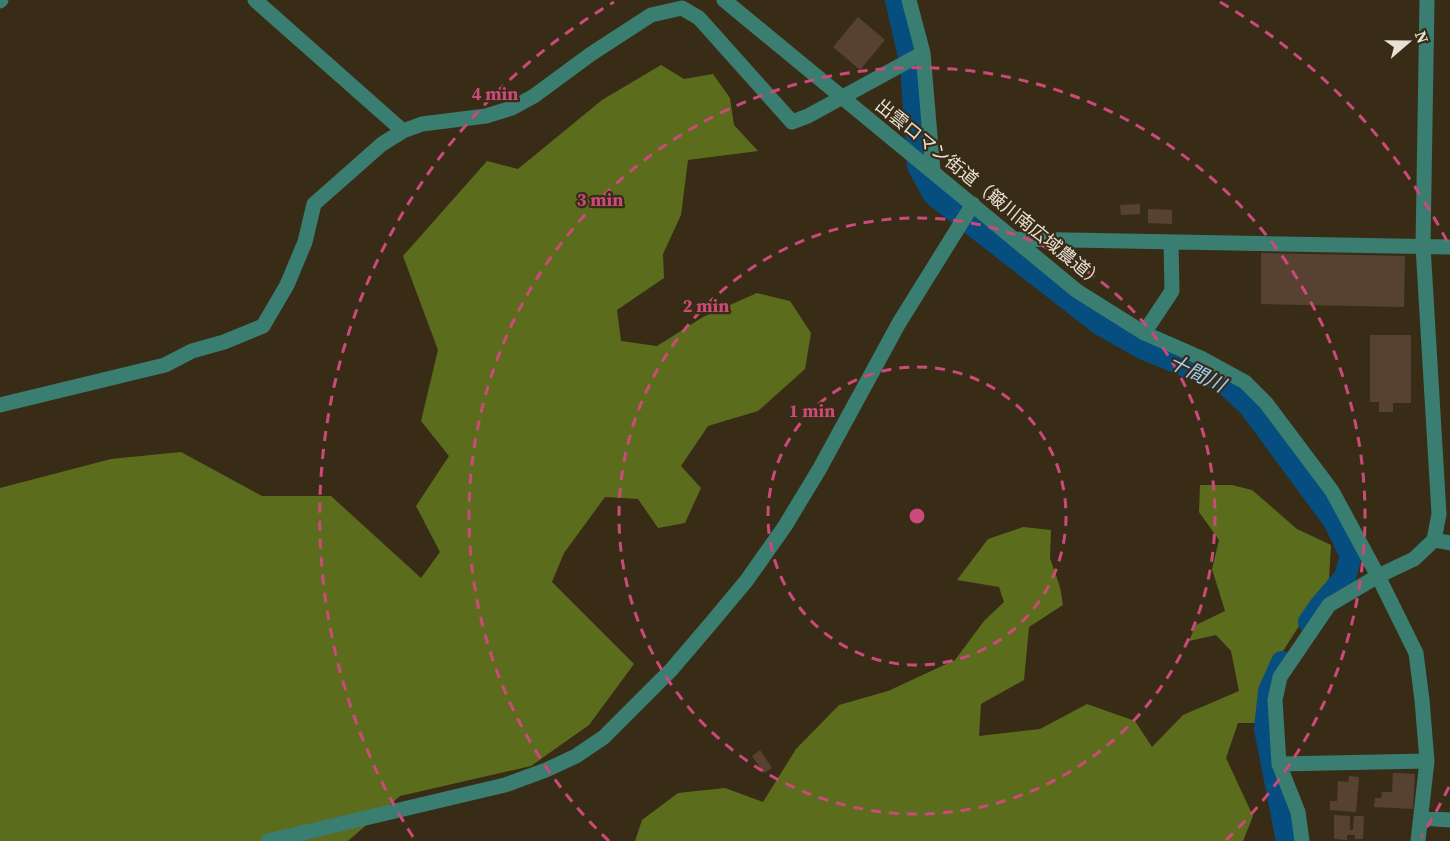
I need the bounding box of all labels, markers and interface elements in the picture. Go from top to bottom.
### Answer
north arrow [1378,12,1438,72]
text: N [1410,28,1435,46]
text: 4 min [472,81,518,106]
street label: 出雲ロマン街道（簸川南広域農道） [870,93,1110,293]
text: 3 min [577,187,623,212]
text: 2 min [683,293,729,318]
water label: 十間川 [1164,347,1232,400]
text: 1 min [789,398,835,423]
centre of rings [907,506,927,526]

